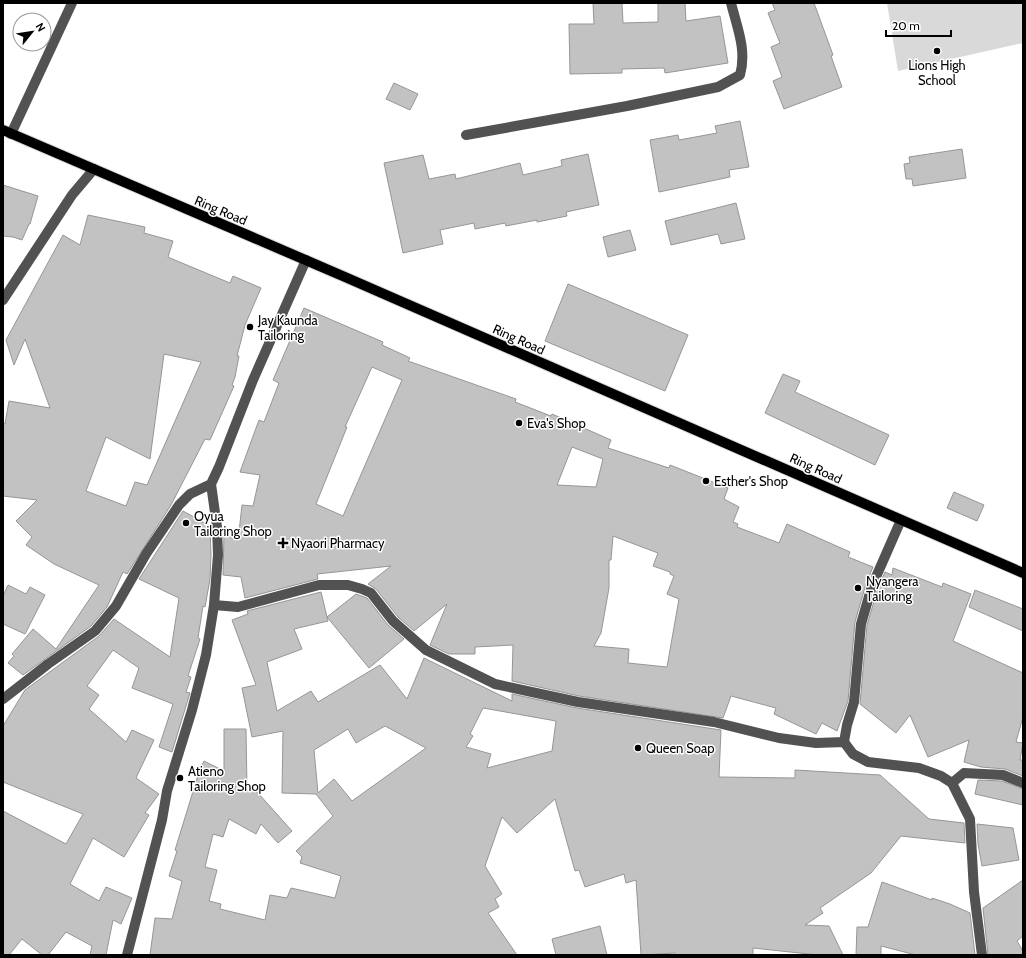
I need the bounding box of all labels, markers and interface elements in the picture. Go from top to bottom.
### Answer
north arrow [12,12,52,52]
scale bar [886,12,951,38]
text: 20 m [892,18,920,33]
text: N [33,20,49,34]
marker: Lions High School [932,46,942,56]
place label: Lions High School [908,57,966,88]
street label: Ring Road [192,192,250,228]
place label: Jay Kaunda Tailoring [257,312,319,343]
street label: Ring Road [490,320,548,358]
marker: Jay Kaunda Tailoring [245,322,255,332]
place label: Eva's Shop [527,415,586,431]
marker: Eva's Shop [514,418,524,428]
street label: Ring Road [787,449,845,487]
place label: Esther's Shop [714,473,788,489]
marker: Esther's Shop [701,476,711,486]
place label: Oyua Tailoring Shop [194,508,272,539]
marker: Oyua Tailoring Shop [181,518,191,528]
place label: Nyaori Pharmacy [291,535,385,551]
marker: Nyaori Pharmacy [278,538,288,548]
place label: Nyangera Tailoring [866,573,919,604]
marker: Nyangera Tailoring [853,583,863,593]
place label: Queen Soap [646,740,714,756]
marker: Queen Soap [633,743,643,753]
place label: Atieno Tailoring Shop [188,763,266,794]
marker: Atieno Tailoring Shop [175,773,185,783]

